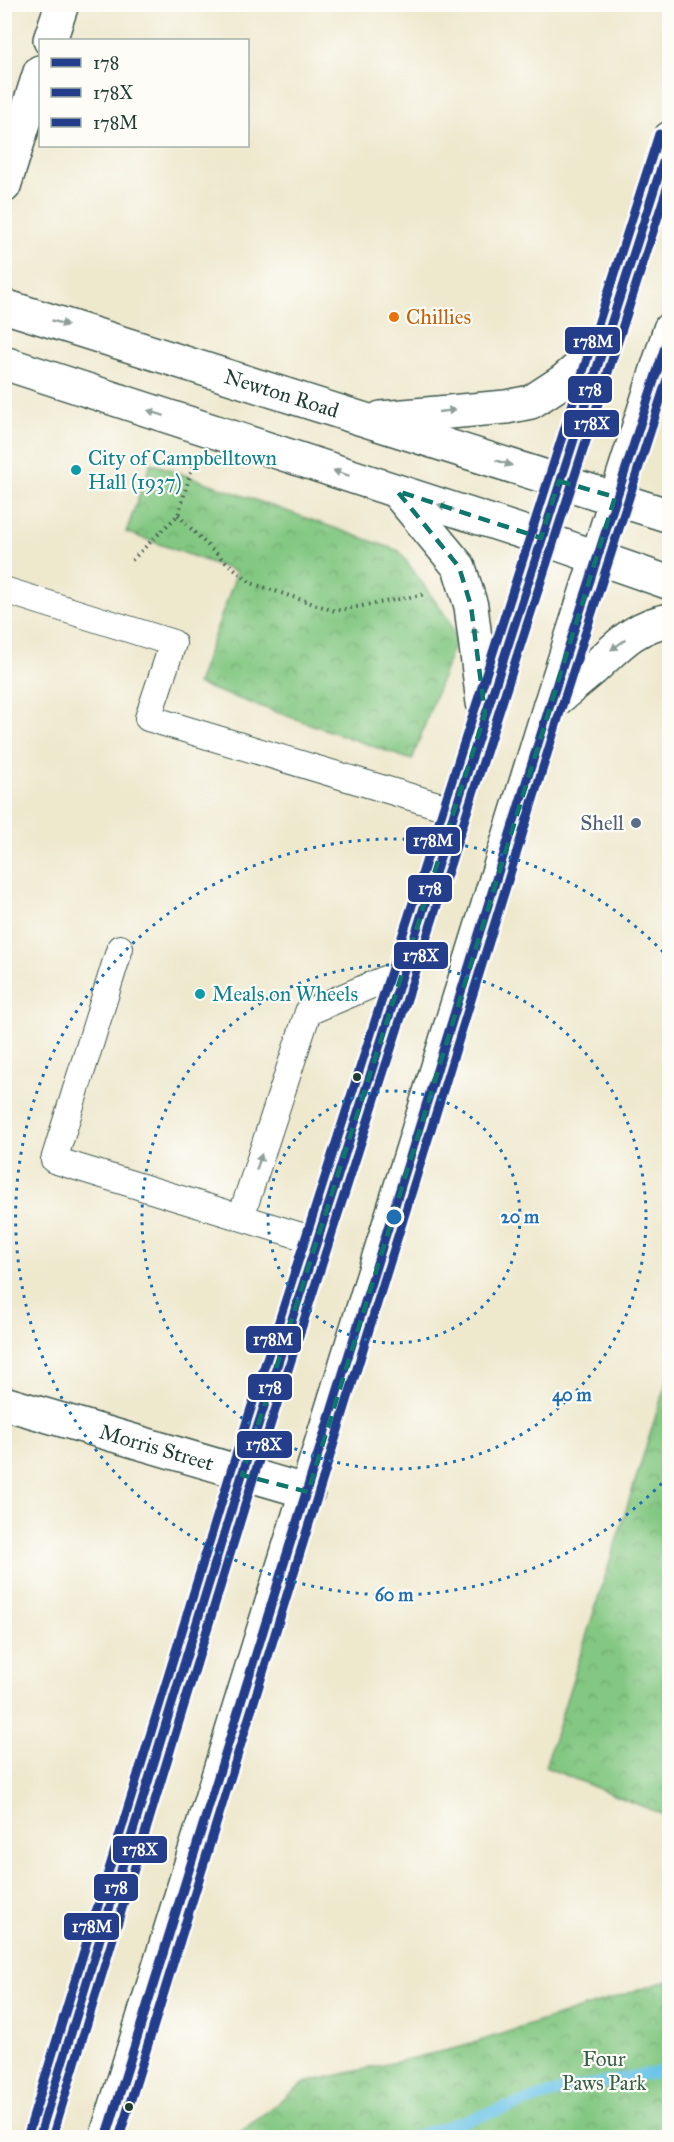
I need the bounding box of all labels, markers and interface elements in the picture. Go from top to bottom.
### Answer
legend [39,39,249,147]
text: 178 [93,52,119,74]
text: 178X [93,82,133,104]
text: 178M [93,112,138,134]
place label: Chillies [406,304,471,330]
marker: Chillies [387,310,401,324]
one-way arrow [51,319,69,329]
line badge: 178M [564,326,621,355]
text: 178M [573,332,613,351]
street label: Newton Road [221,363,343,424]
line badge: 178 [567,375,613,404]
text: 178 [578,380,602,399]
one-way arrow [437,406,456,416]
one-way arrow [147,407,165,417]
line badge: 178X [563,409,620,438]
text: 178X [574,414,610,433]
place label: City of Campbelltown Hall (1937) [88,445,277,495]
one-way arrow [495,458,513,468]
marker: City of Campbelltown Hall (1937) [69,463,83,477]
one-way arrow [332,468,350,477]
one-way arrow [437,502,455,511]
one-way arrow [470,626,479,645]
one-way arrow [610,639,626,651]
place label: Shell [580,810,624,836]
marker: Shell [629,816,643,830]
line badge: 178M [405,826,461,855]
text: 178M [413,831,453,850]
line badge: 178 [407,874,453,903]
text: 178 [418,879,442,898]
line badge: 178X [393,941,449,970]
text: 178X [403,946,439,965]
place label: Meals on Wheels [212,981,358,1007]
marker: Meals on Wheels [193,987,207,1001]
unlabelled marker [351,1071,363,1083]
one-way arrow [255,1153,264,1171]
text: 20 m [501,1206,540,1228]
centre of rings [384,1207,404,1227]
line badge: 178M [245,1325,302,1354]
text: 178M [253,1330,293,1349]
line badge: 178 [247,1373,293,1401]
text: 178 [258,1378,282,1397]
text: 40 m [552,1384,593,1407]
street label: Morris Street [96,1419,217,1477]
line badge: 178X [236,1430,293,1459]
text: 178X [246,1435,282,1454]
text: 60 m [375,1584,414,1606]
line badge: 178X [112,1835,168,1864]
text: 178X [122,1840,158,1859]
line badge: 178 [93,1873,139,1902]
text: 178 [104,1878,128,1897]
line badge: 178M [63,1912,120,1941]
text: 178M [72,1917,112,1936]
park label: Four Paws Park [562,2046,646,2096]
unlabelled marker [123,2101,135,2113]

